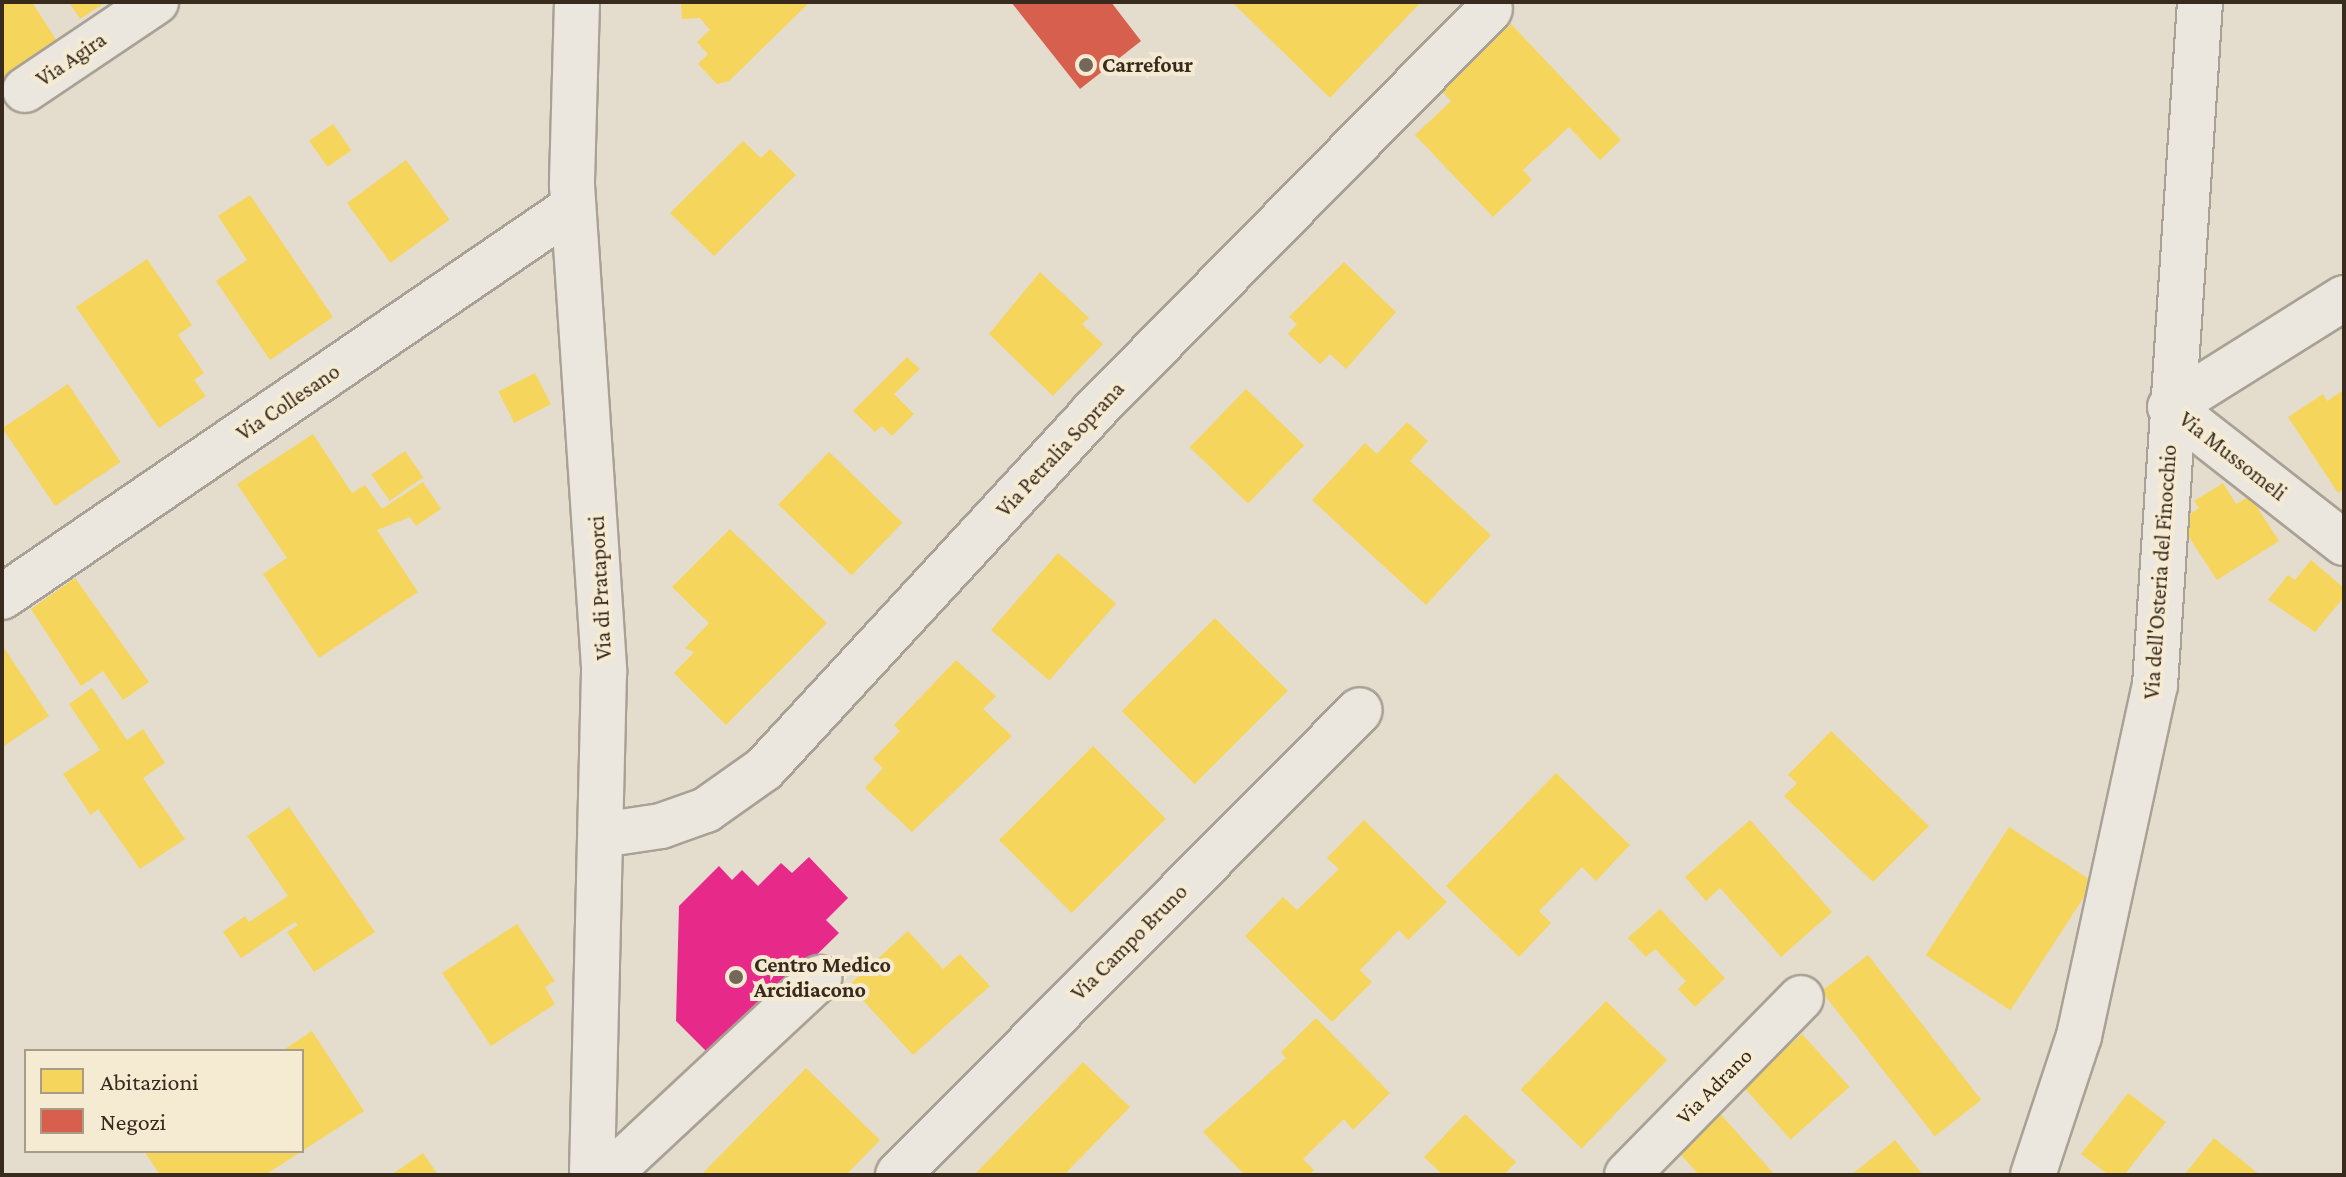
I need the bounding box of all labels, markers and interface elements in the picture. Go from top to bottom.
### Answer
street label: Via Agira [31,26,111,92]
place label: Carrefour [1102,52,1193,78]
marker: Carrefour [1077,56,1095,74]
street label: Via Collesano [231,358,345,446]
street label: Via Petralia Soprana [990,376,1130,522]
street label: Via Mussomeli [2174,406,2292,506]
street label: Via dell'Osteria del Finocchio [2138,444,2182,700]
street label: Via di Prataporci [583,515,617,661]
street label: Via Campo Bruno [1065,878,1193,1006]
place label: Centro Medico Arcidiacono [754,951,891,1002]
marker: Centro Medico Arcidiacono [725,966,747,988]
street label: Via Adrano [1670,1042,1758,1130]
legend [24,1049,304,1153]
text: Abitazioni [100,1068,199,1095]
text: Negozi [100,1108,166,1135]

